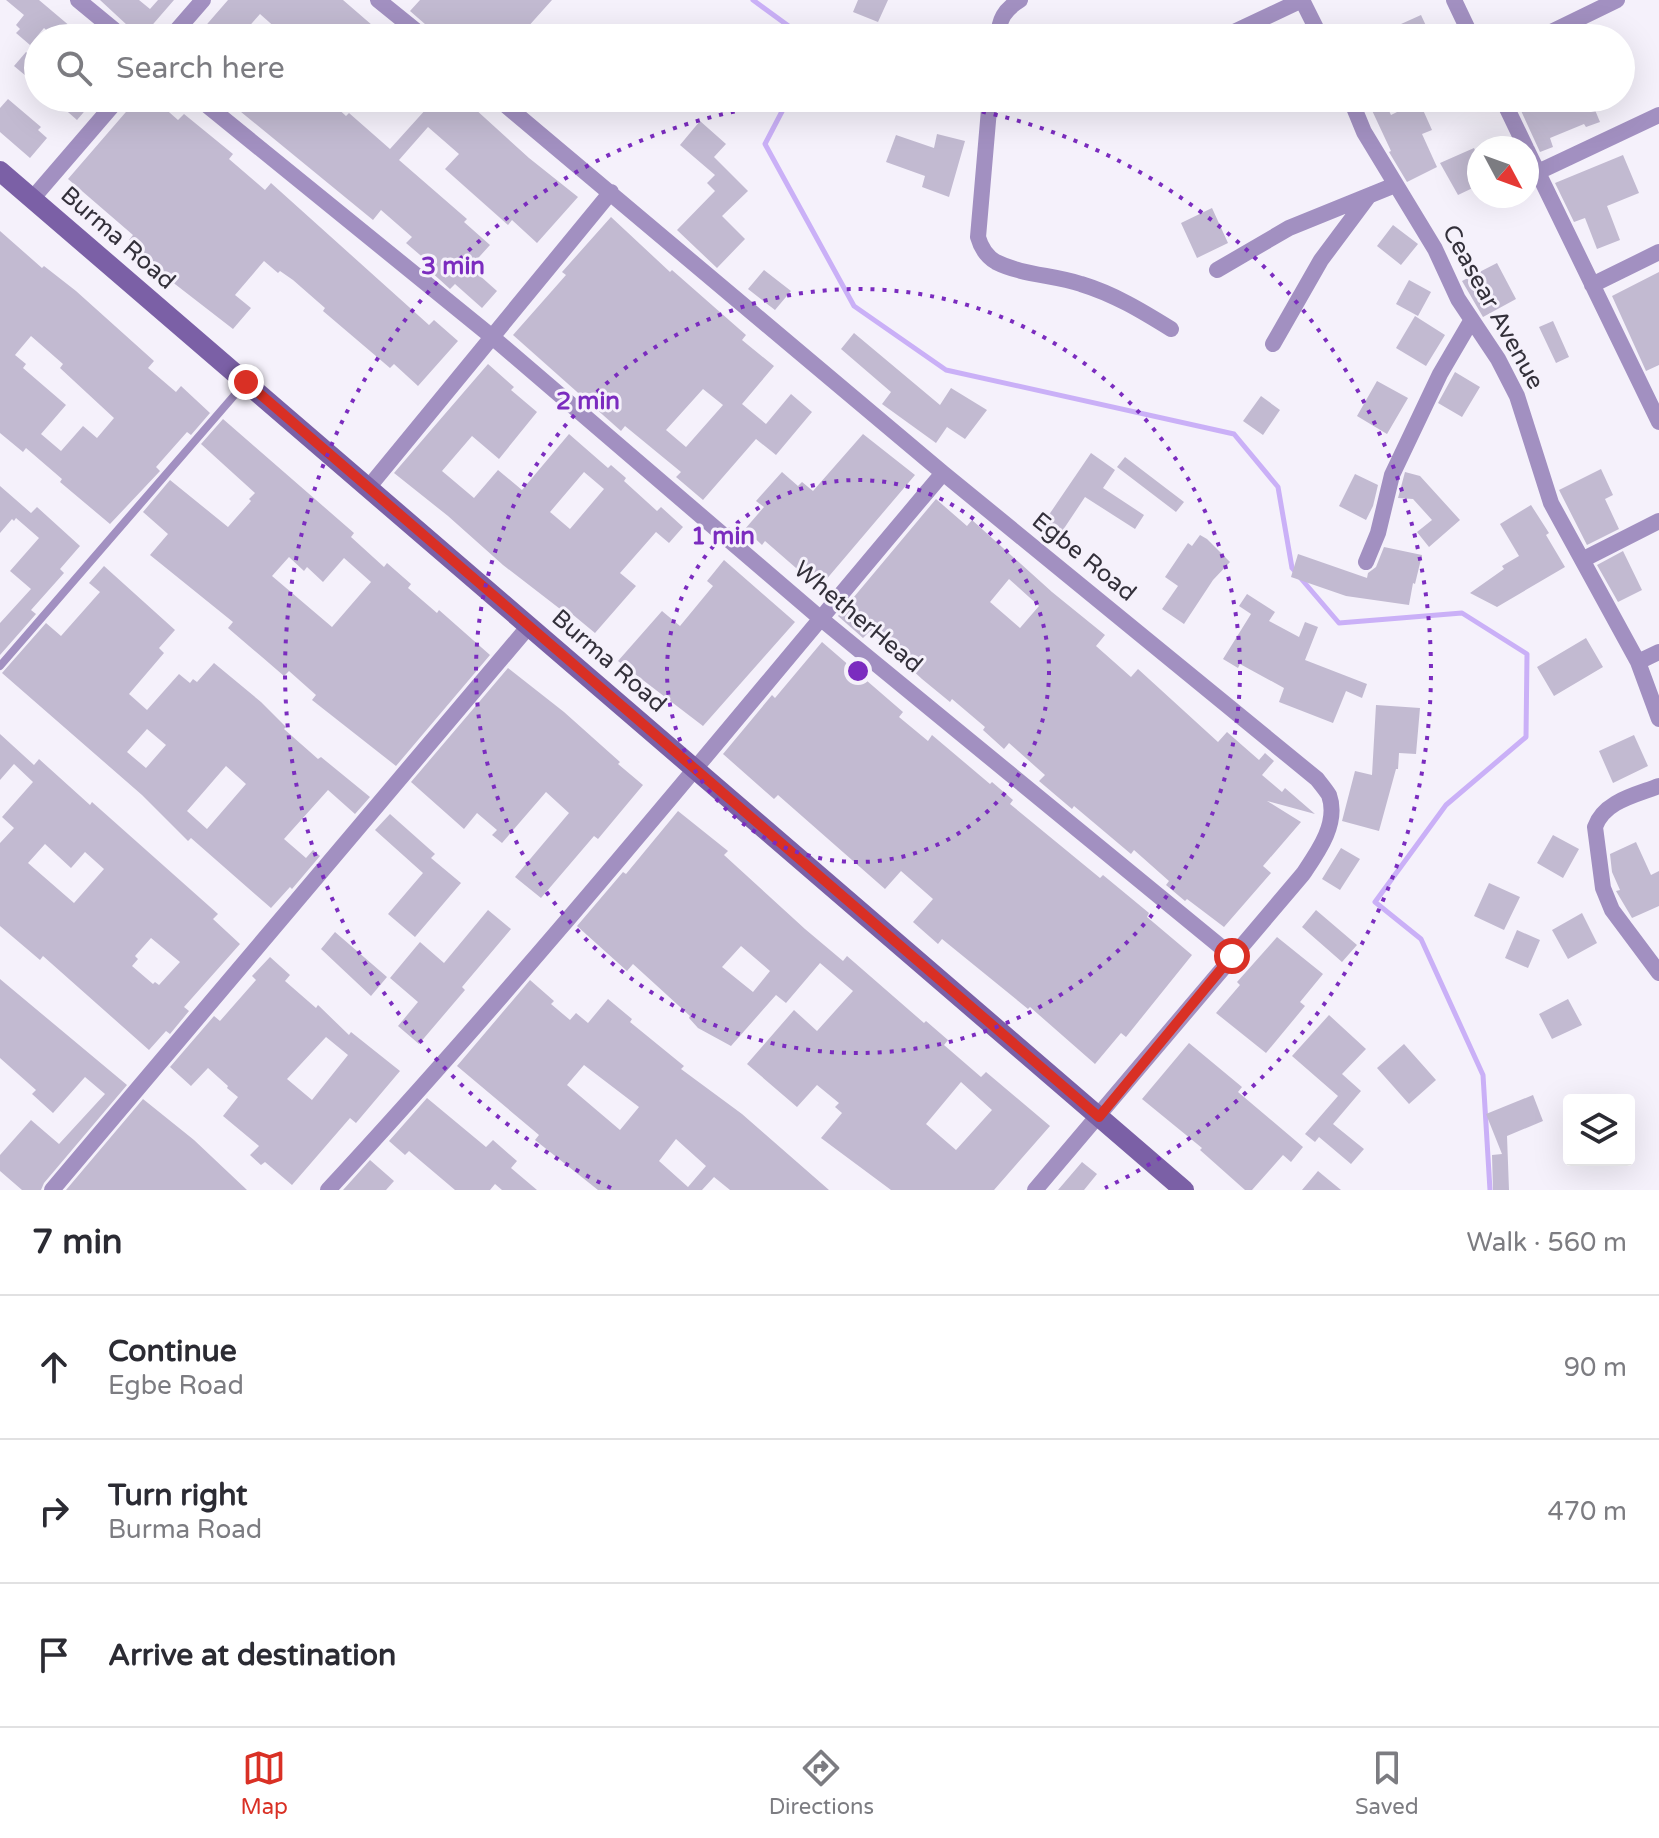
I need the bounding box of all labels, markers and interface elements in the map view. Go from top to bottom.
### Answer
search box [24,24,1635,112]
icon: search [52,46,96,90]
text: Search here [116,50,285,87]
north arrow [1467,136,1539,208]
street label: Burma Road [55,180,181,296]
street label: Ceasear Avenue [1436,220,1550,394]
text: 3 min [421,252,485,281]
route end [228,364,264,400]
text: 2 min [556,387,620,416]
street label: Egbe Road [1026,506,1142,608]
text: 1 min [691,522,755,551]
street label: WhetherHead [788,555,928,679]
street label: Burma Road [546,603,672,719]
centre of rings [844,657,872,685]
route start [1214,938,1250,974]
map controls [1563,1094,1635,1166]
button: layers [1563,1094,1635,1166]
text: 7 min [32,1222,123,1263]
text: Walk · 560 m [1467,1227,1627,1258]
text: Continue [108,1333,237,1370]
icon: ahead [32,1345,76,1389]
text: 90 m [1564,1352,1627,1383]
text: Egbe Road [108,1370,244,1401]
text: Turn right [108,1477,248,1514]
icon: right [32,1489,76,1533]
text: 470 m [1547,1496,1627,1527]
text: Burma Road [108,1514,262,1545]
icon: arrive [32,1633,76,1677]
text: Arrive at destination [108,1637,396,1674]
tab: Map [240,1746,288,1820]
tab: Directions [769,1746,874,1820]
tab: Saved [1355,1746,1419,1820]

